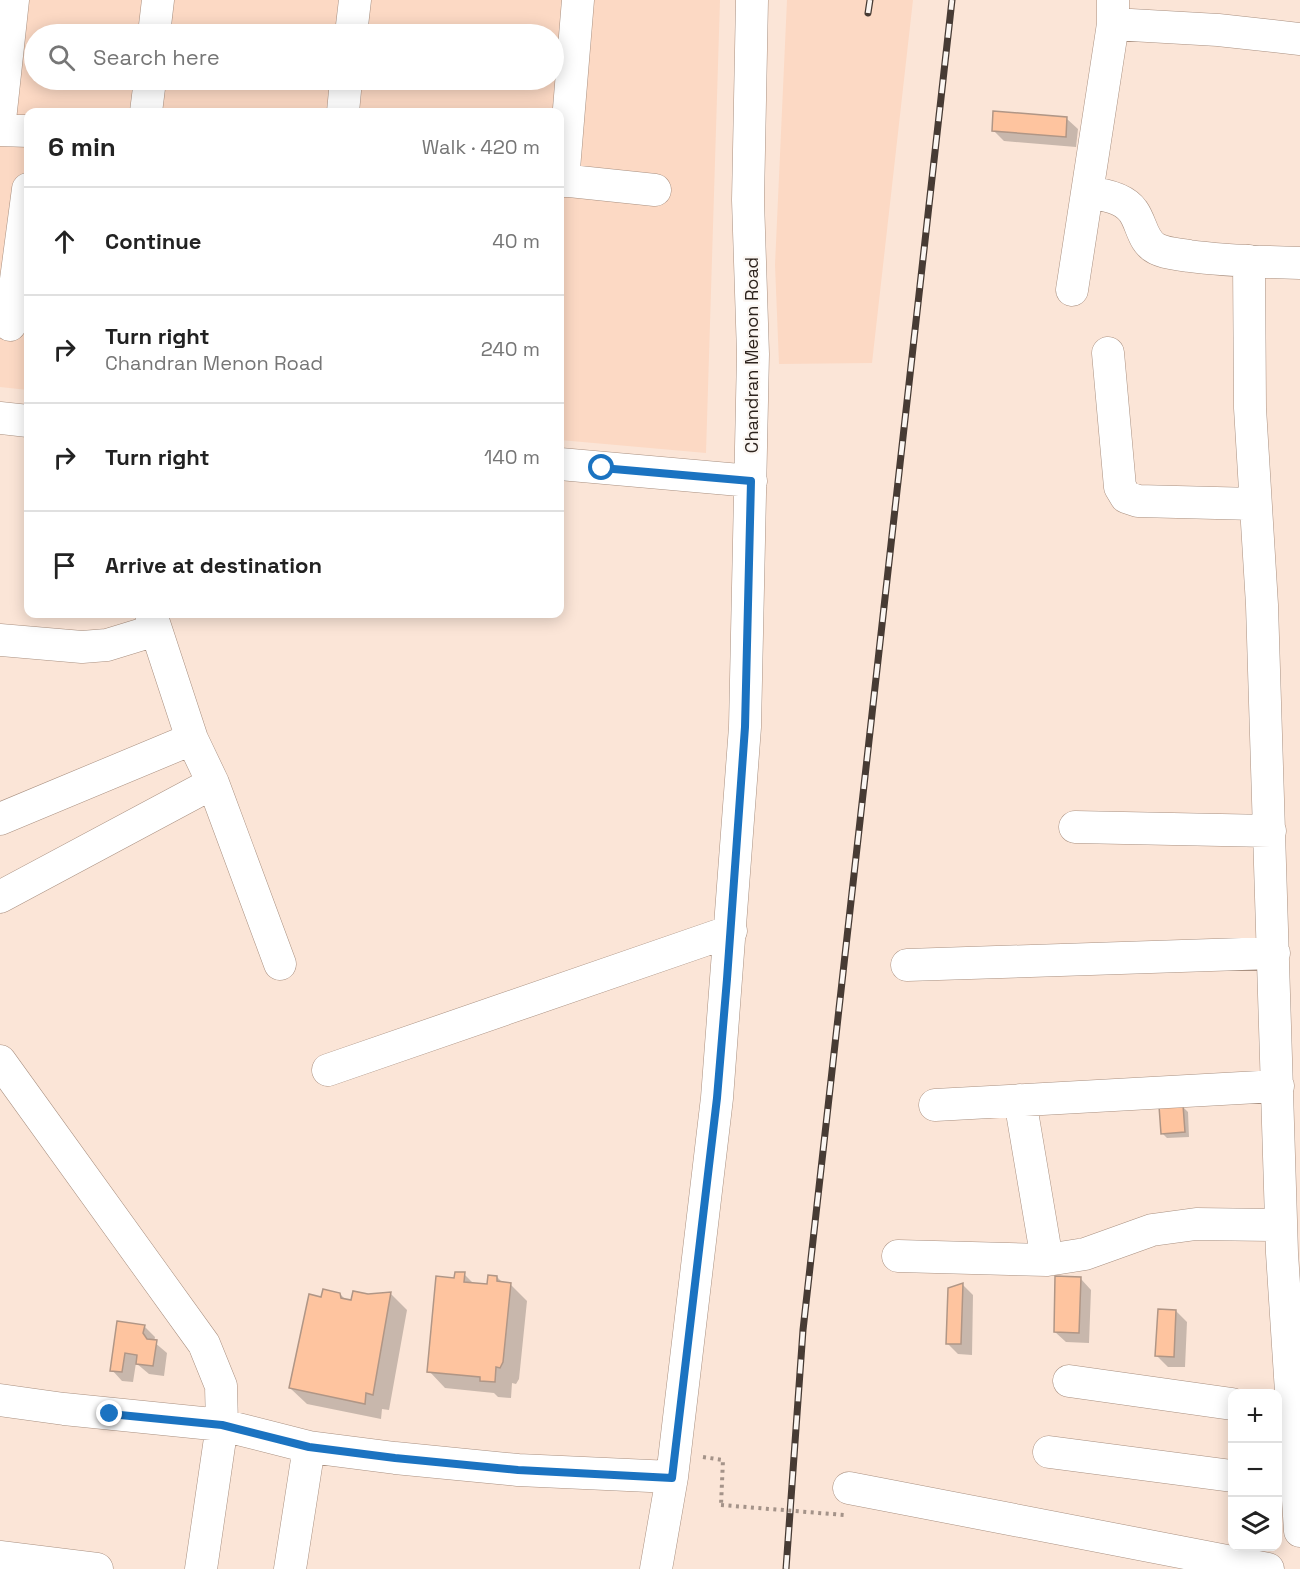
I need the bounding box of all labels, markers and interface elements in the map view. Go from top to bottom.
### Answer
search box [24,24,564,90]
icon: search [45,41,78,74]
text: Search here [93,43,220,71]
text: 6 min [48,130,116,164]
text: Walk · 420 m [422,134,540,160]
icon: ahead [48,225,81,258]
text: Continue [105,227,201,255]
text: 40 m [492,228,540,254]
street label: Chandran Menon Road [740,257,763,453]
text: Turn right [105,322,210,350]
icon: right [48,333,81,366]
text: 240 m [481,336,540,362]
text: Chandran Menon Road [105,350,323,376]
icon: right [48,441,81,474]
text: Turn right [105,443,210,471]
text: 140 m [484,444,540,470]
route start [588,454,614,480]
icon: arrive [48,549,81,582]
text: Arrive at destination [105,551,322,579]
map controls [1228,1389,1282,1551]
button: + [1228,1389,1282,1443]
route end [96,1400,122,1426]
button: − [1228,1443,1282,1497]
button: layers [1228,1497,1282,1551]

